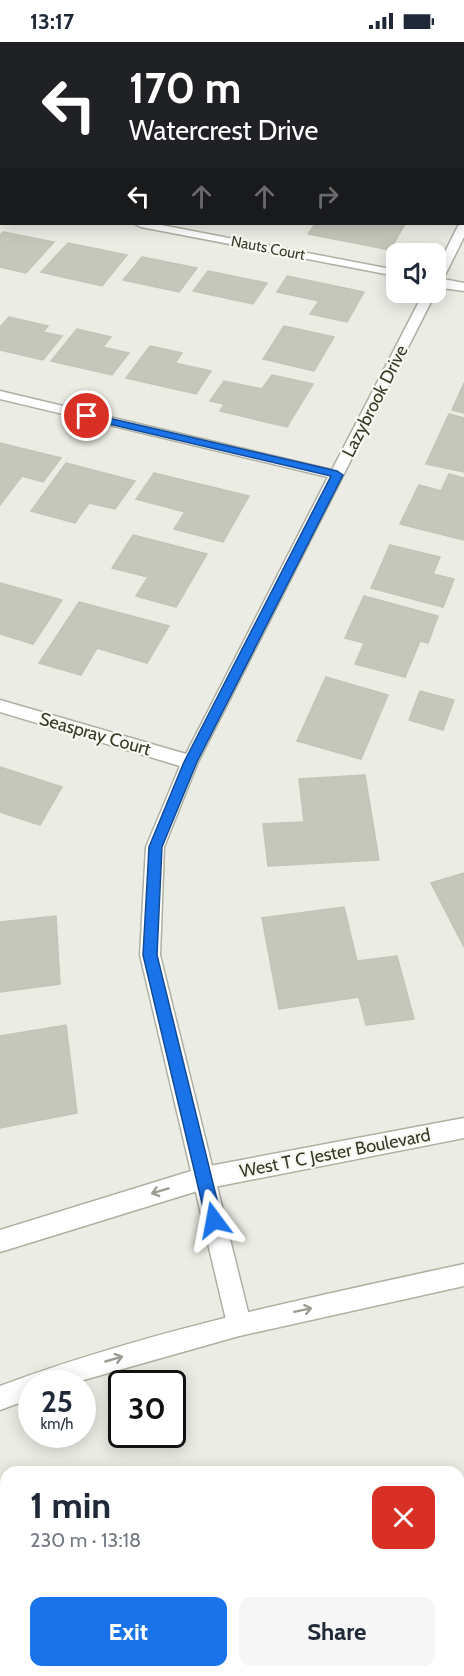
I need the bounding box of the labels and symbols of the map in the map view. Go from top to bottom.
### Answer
street label: Nauts Court [229,232,307,264]
street label: Lazybrook Drive [337,341,413,461]
pin [61,390,112,441]
street label: Seaspray Court [37,708,153,760]
street label: West T C Jester Boulevard [238,1124,432,1182]
one-way arrow [151,1187,170,1198]
position arrow [182,1188,246,1252]
one-way arrow [293,1304,312,1315]
one-way arrow [105,1353,124,1364]
speed limit sign: 30 [108,1370,186,1448]

